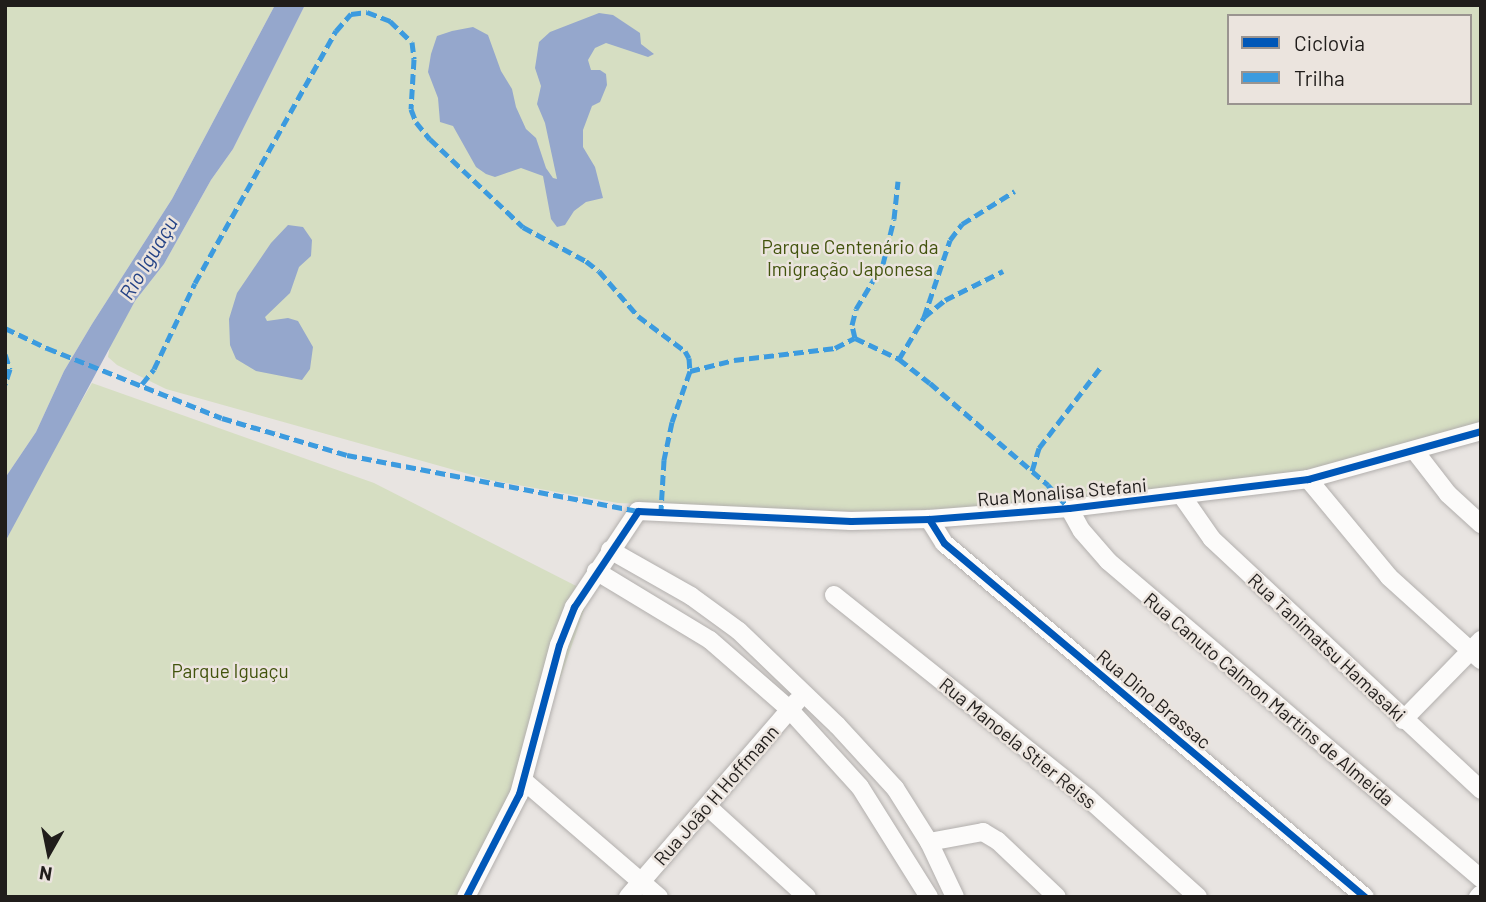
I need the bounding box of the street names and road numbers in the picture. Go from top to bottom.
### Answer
street label: Rua Monalisa Stefani [976,473,1148,511]
street label: Rua Tanimatsu Hamasaki [1244,568,1410,726]
street label: Rua Canuto Calmon Martins de Almeida [1139,588,1399,810]
street label: Rua Dino Brassac [1092,645,1216,753]
street label: Rua Manoela Stier Reiss [935,673,1101,813]
street label: Rua João H Hoffmann [649,720,783,870]

